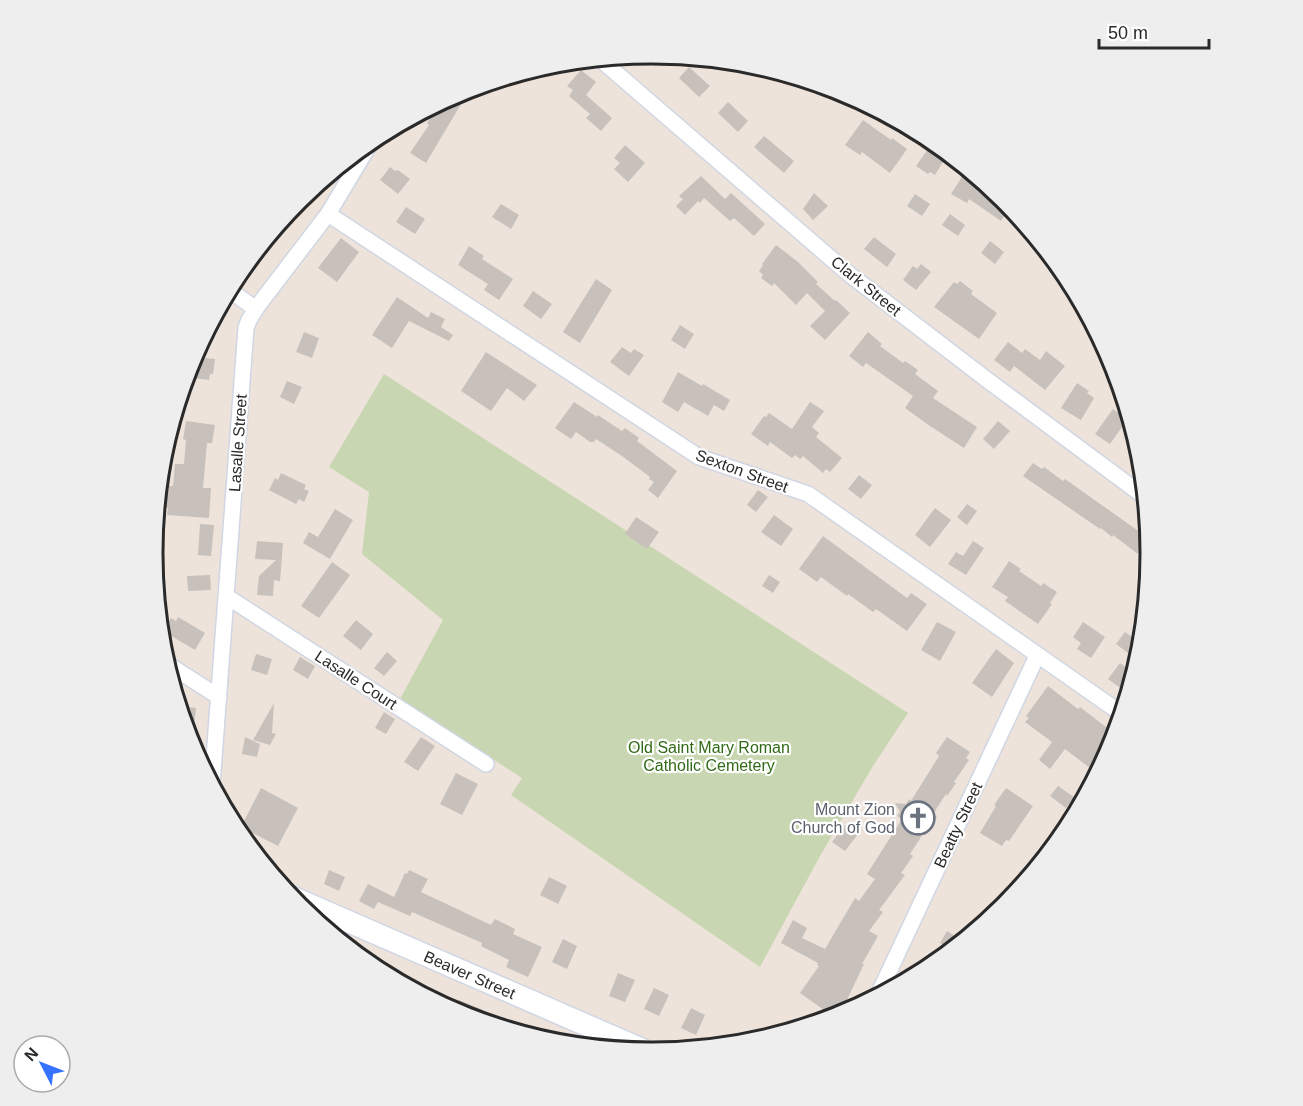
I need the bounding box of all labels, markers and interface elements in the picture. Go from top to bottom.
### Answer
scale bar [1099,12,1208,50]
text: 50 m [1108,23,1148,43]
street label: Clark Street [828,253,905,320]
street label: Lasalle Street [226,393,250,492]
street label: Sexton Street [694,446,791,496]
street label: Lasalle Court [312,647,401,713]
park label: Old Saint Mary Roman Catholic Cemetery [628,739,790,774]
street label: Beatty Street [931,779,985,871]
church icon: Mount Zion Church of God [900,800,936,836]
place label: Mount Zion Church of God [791,801,895,836]
street label: Beaver Street [422,947,519,1002]
north arrow [12,1034,72,1094]
text: N [21,1044,41,1064]

